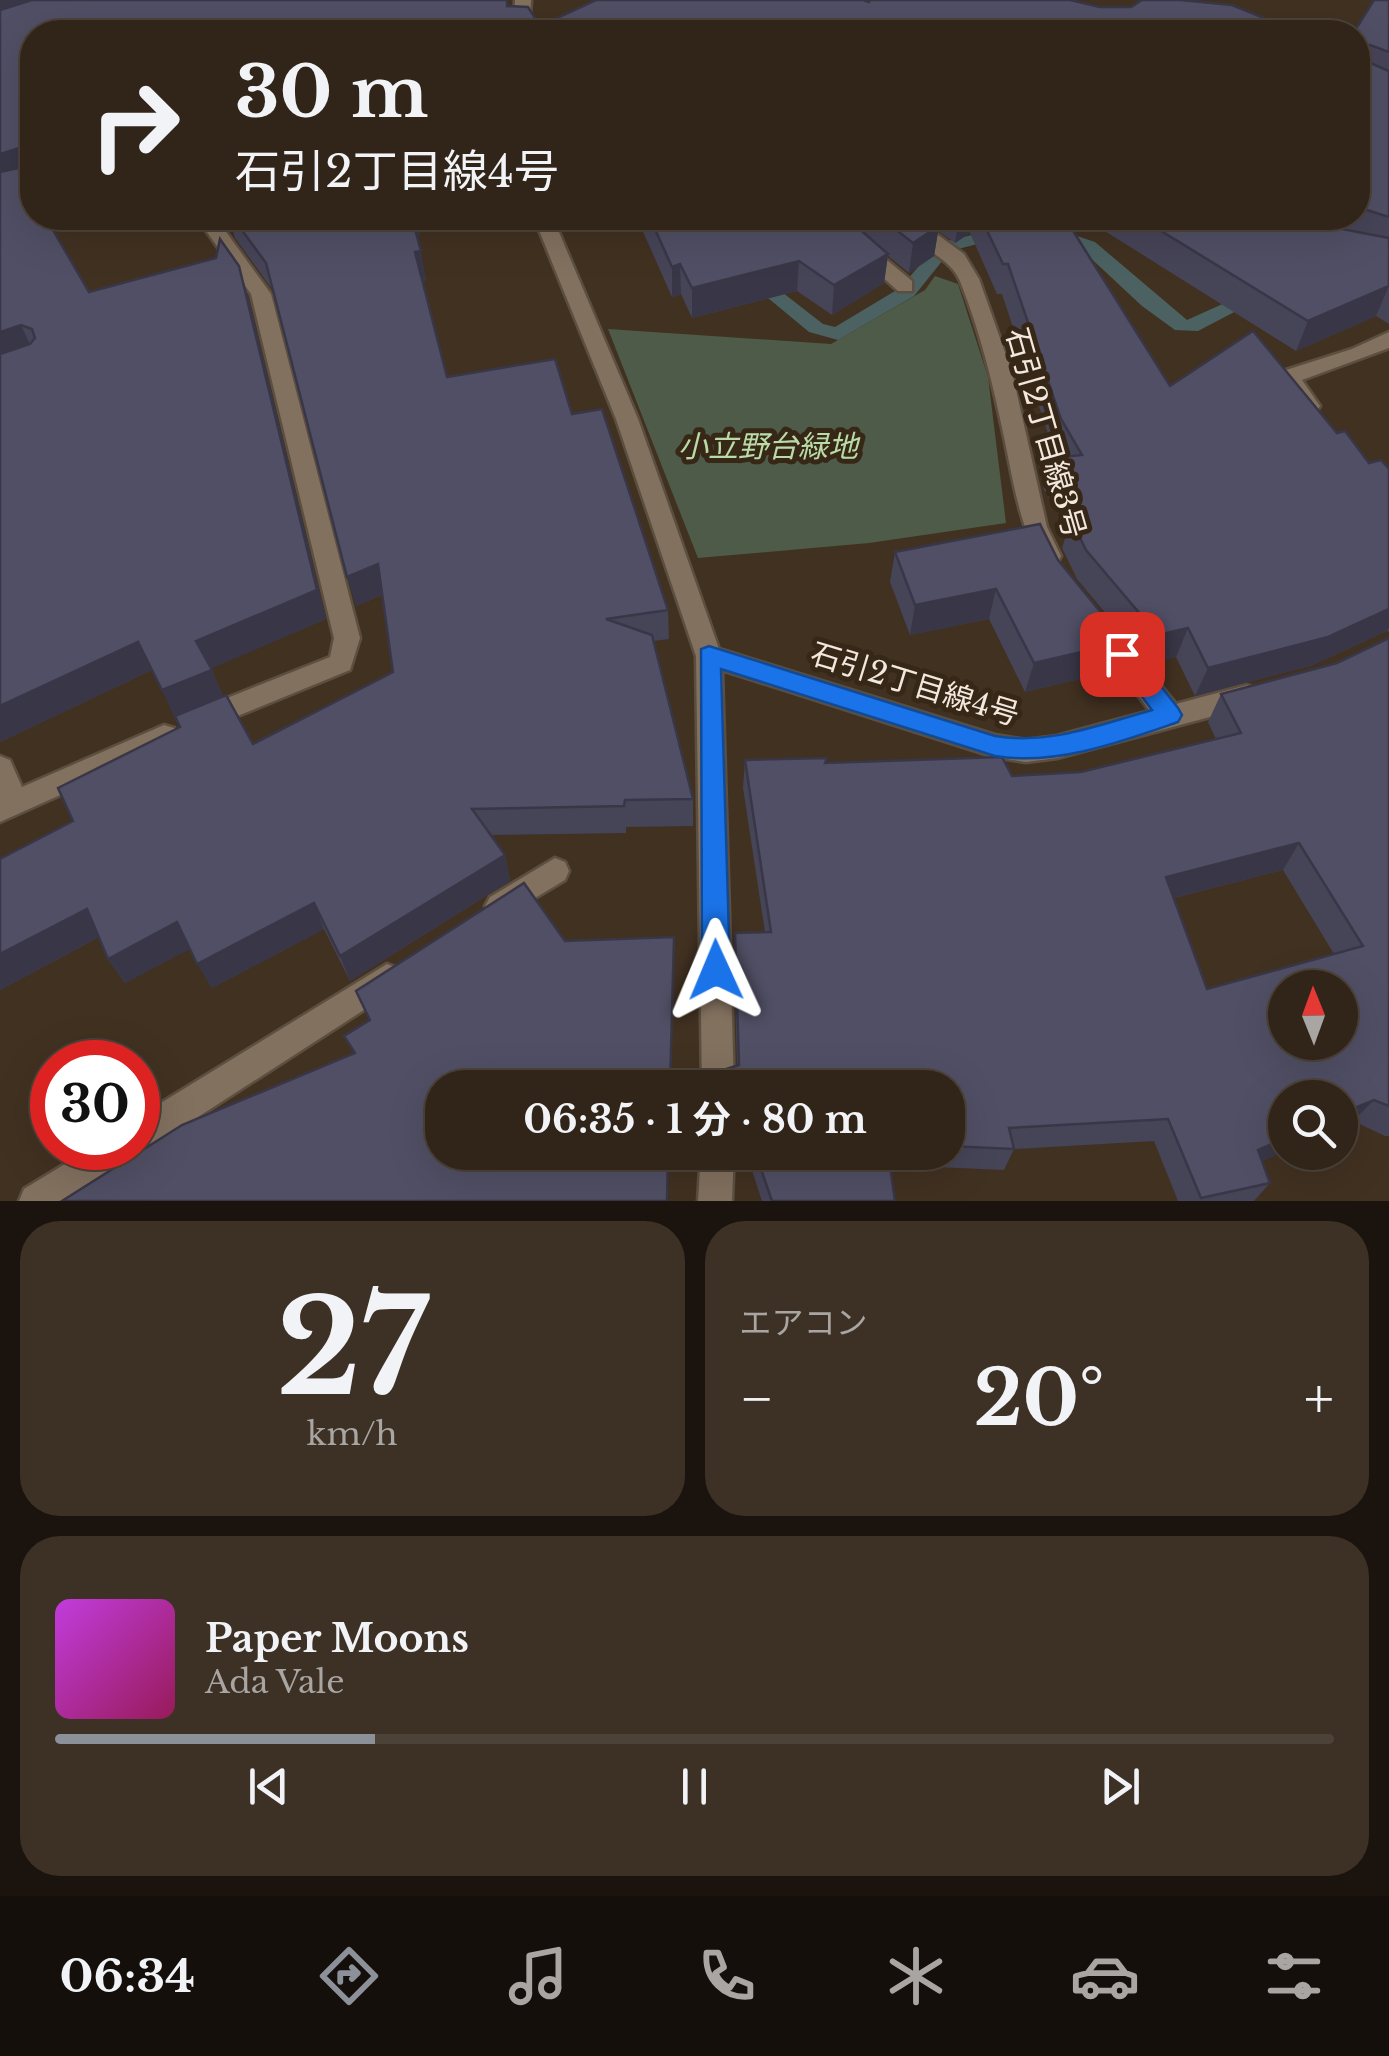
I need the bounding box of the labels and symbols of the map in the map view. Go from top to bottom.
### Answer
street label: 石引2丁目線3号 [998,324,1094,542]
park label: 小立野台緑地 [678,428,861,465]
pin [1080,612,1165,697]
street label: 石引2丁目線4号 [806,635,1024,733]
position arrow [664,918,768,1022]
north arrow [1268,970,1358,1060]
speed limit sign: 30 [30,1040,160,1170]

